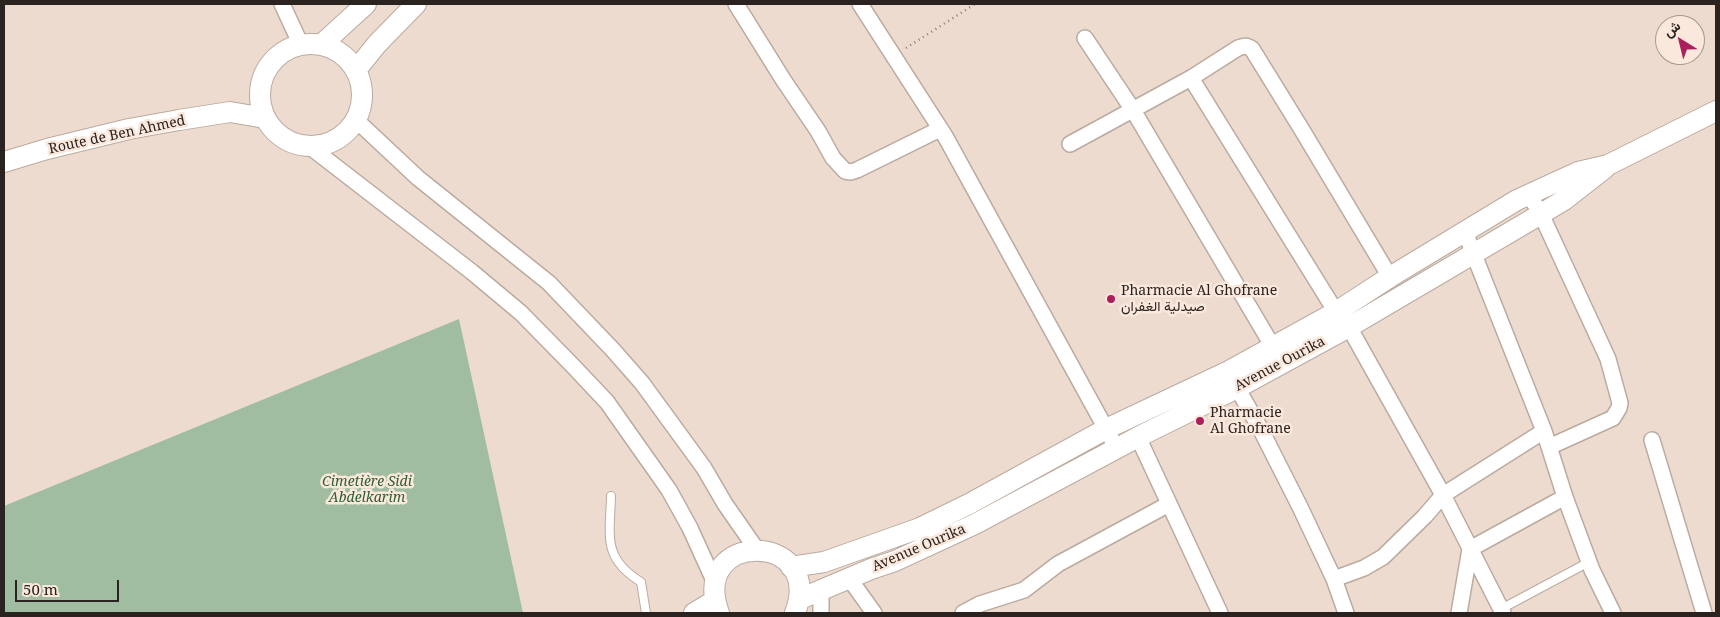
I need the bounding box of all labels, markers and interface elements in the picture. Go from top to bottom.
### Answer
north arrow [1655,15,1705,65]
text: ش [1659,16,1684,41]
street label: Route de Ben Ahmed [47,112,187,158]
place label: Pharmacie Al Ghofrane صيدلية الغفران [1121,283,1277,316]
marker: Pharmacie Al Ghofrane صيدلية الغفران [1105,293,1117,305]
street label: Avenue Ourika [1232,333,1328,395]
place label: Pharmacie Al Ghofrane [1210,405,1291,438]
marker: Pharmacie Al Ghofrane [1194,415,1206,427]
park label: Cimetière Sidi Abdelkarim [322,474,412,507]
street label: Avenue Ourika [870,521,968,575]
scale bar [18,570,121,602]
text: 50 m [23,579,58,599]

